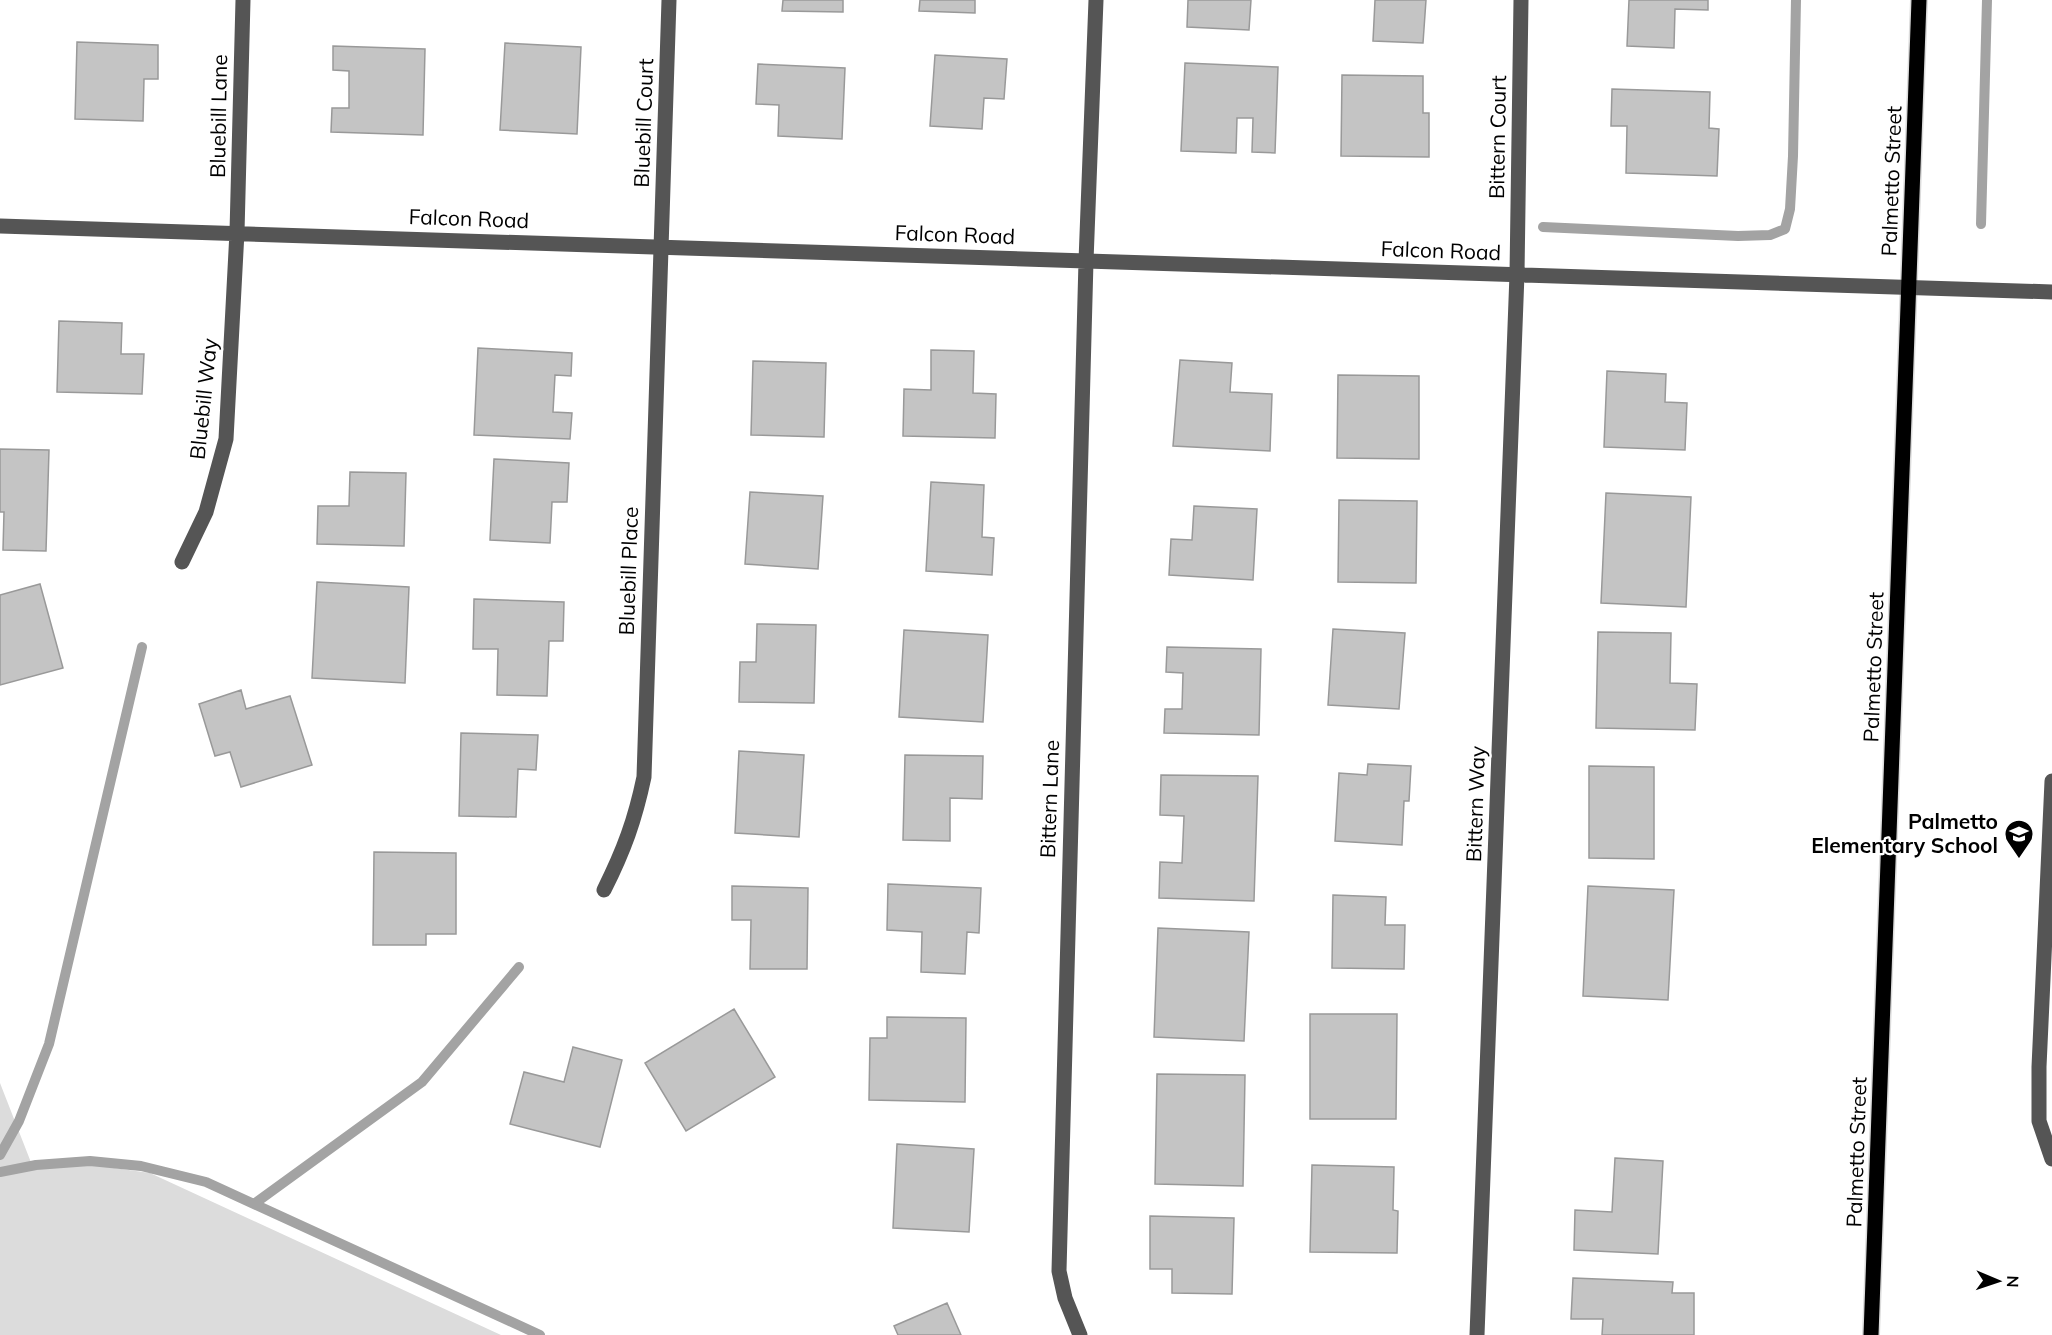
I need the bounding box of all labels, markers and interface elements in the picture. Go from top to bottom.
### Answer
street label: Bluebill Lane [204,54,232,178]
street label: Bluebill Court [628,58,658,188]
street label: Bittern Court [1483,75,1511,199]
street label: Palmetto Street [1875,105,1907,257]
street label: Falcon Road [408,203,530,233]
street label: Falcon Road [894,219,1016,249]
street label: Falcon Road [1380,235,1502,265]
street label: Bluebill Way [184,337,222,461]
street label: Bluebill Place [613,506,643,636]
street label: Palmetto Street [1857,591,1889,743]
street label: Bittern Lane [1034,739,1064,858]
street label: Bittern Way [1460,745,1490,863]
place label: Palmetto Elementary School [1811,808,1998,858]
school or university icon: Palmetto Elementary School [2003,818,2035,860]
street label: Palmetto Street [1840,1076,1872,1228]
north arrow [1968,1251,2028,1311]
text: N [2003,1275,2023,1288]

